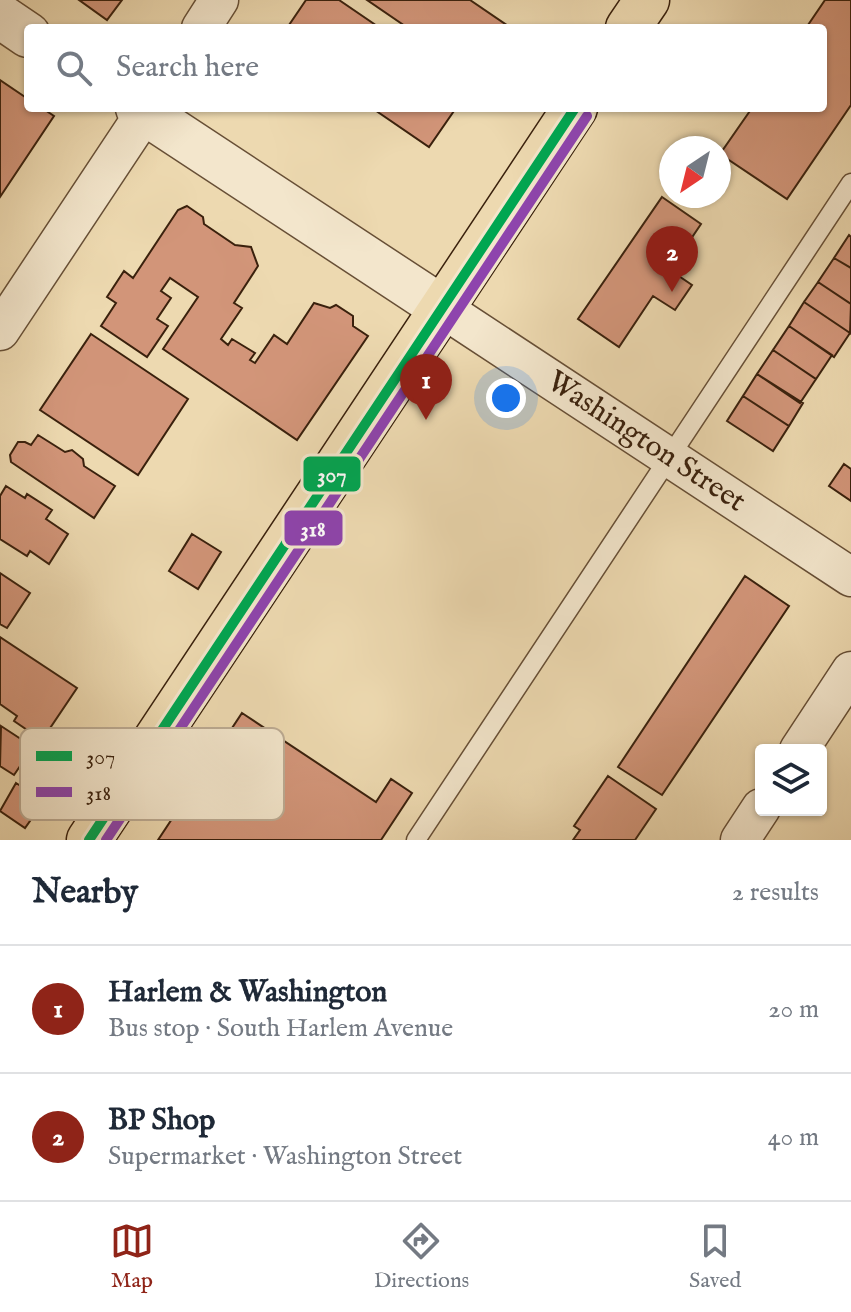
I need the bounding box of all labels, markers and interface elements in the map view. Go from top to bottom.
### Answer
search box [24,24,827,112]
icon: search [52,46,96,90]
text: Search here [116,49,259,87]
north arrow [659,136,731,208]
pin: 2 [646,226,698,292]
pin: 1 [400,354,452,420]
street label: Washington Street [539,363,752,521]
your location [486,378,526,418]
line badge: 307 [302,455,362,493]
text: 307 [317,462,347,490]
line badge: 318 [283,509,344,547]
text: 318 [300,516,326,544]
legend [20,728,284,820]
text: 307 [86,744,115,772]
map controls [755,744,827,816]
button: layers [755,744,827,816]
text: 318 [86,780,111,808]
text: Nearby [32,871,138,914]
text: 2 results [732,876,819,909]
text: Harlem & Washington [108,974,387,1012]
text: 1 [53,993,63,1026]
text: 20 m [768,993,819,1026]
text: Bus stop · South Harlem Avenue [108,1012,453,1045]
text: BP Shop [108,1102,215,1140]
text: 2 [52,1121,64,1154]
text: 40 m [768,1121,819,1154]
text: Supermarket · Washington Street [108,1140,462,1173]
tab: Map [110,1219,154,1295]
tab: Directions [374,1219,469,1295]
tab: Saved [689,1219,741,1295]

